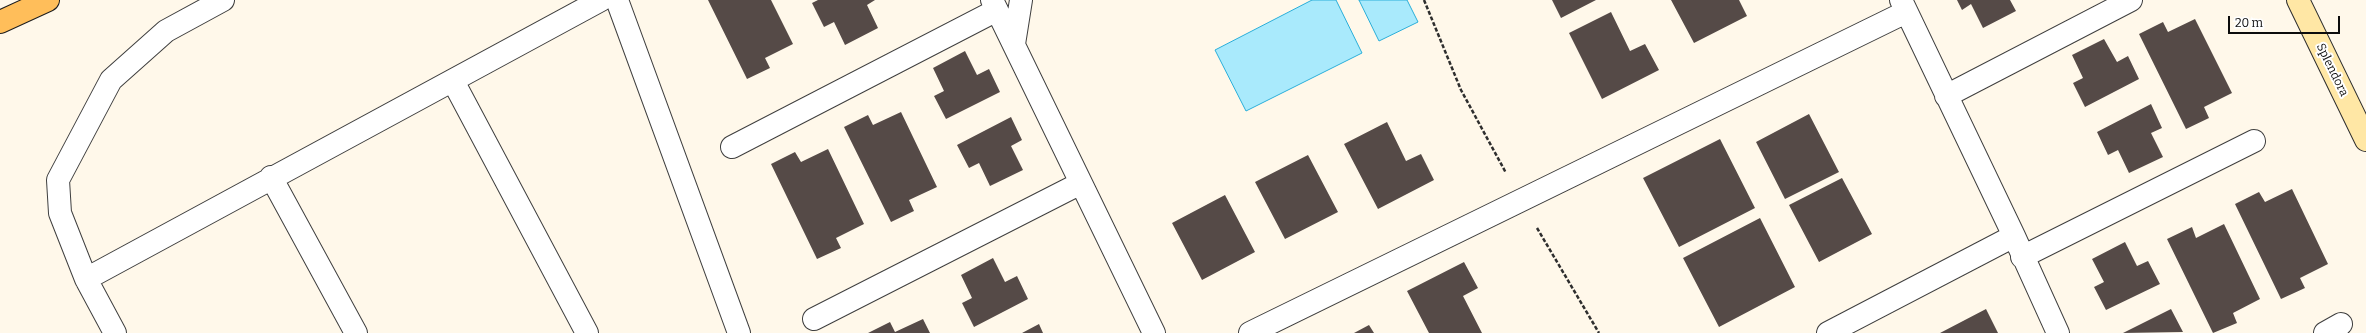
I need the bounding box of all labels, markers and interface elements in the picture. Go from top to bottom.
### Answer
scale bar [2230,8,2342,34]
text: 20 m [2235,16,2263,30]
street label: Splendora [2313,41,2351,99]

